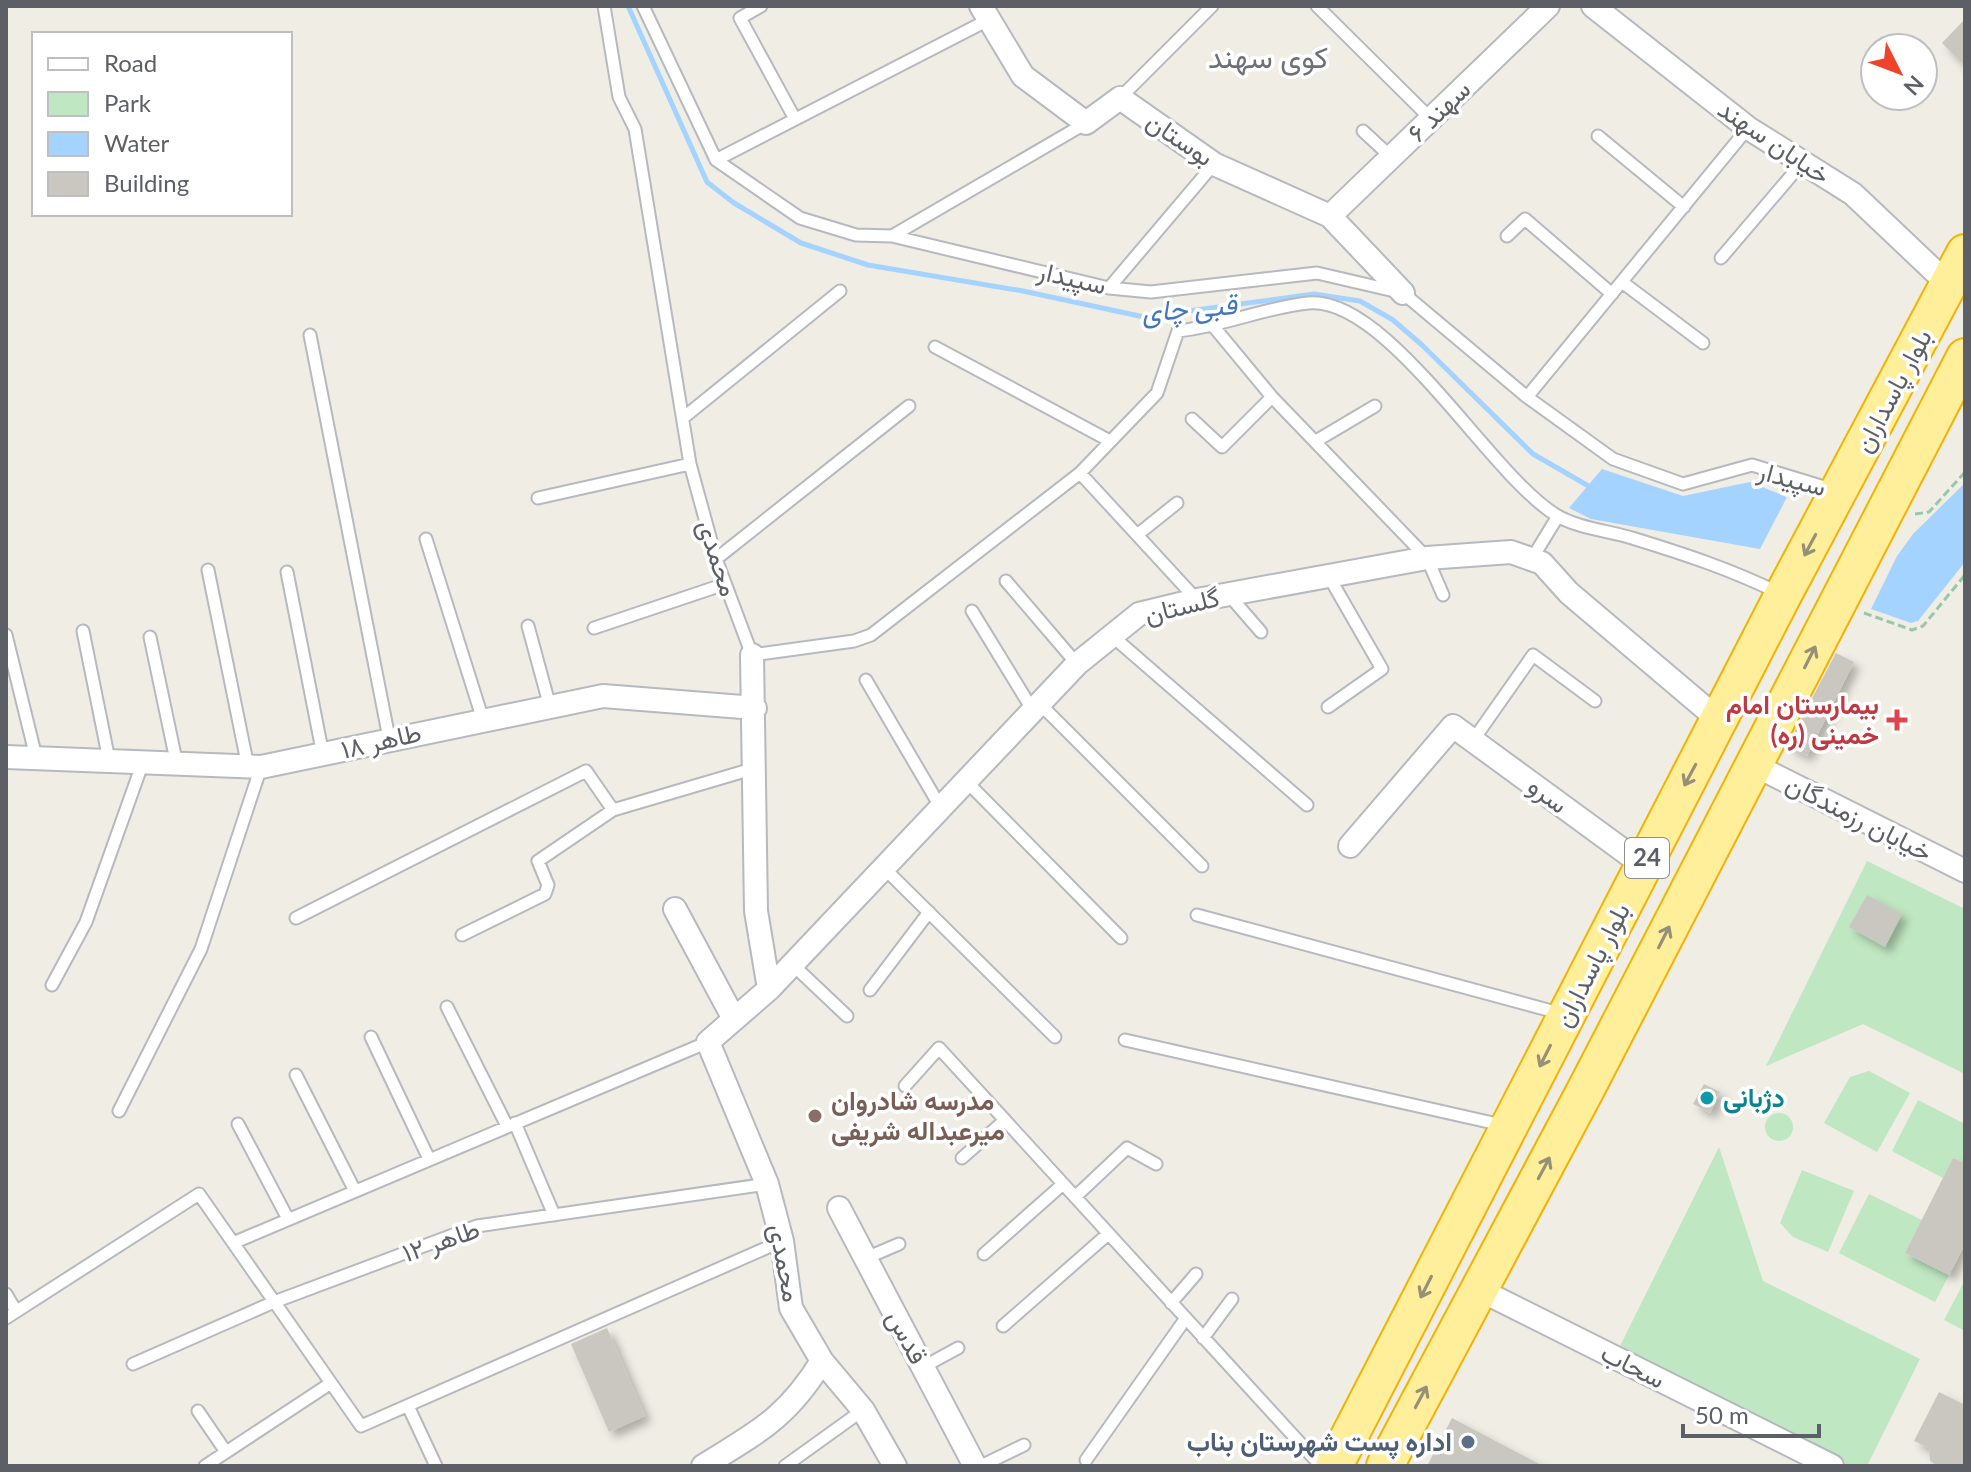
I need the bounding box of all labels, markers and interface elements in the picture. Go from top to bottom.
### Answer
legend [32,32,292,216]
north arrow [1859,32,1939,112]
district label: کوی سهند [1208,38,1328,76]
text: Road [104,48,157,77]
text: N [1899,70,1930,101]
street label: سهند ۶ [1400,73,1477,149]
text: Park [104,88,152,117]
street label: خیابان سهند [1712,92,1837,191]
street label: بوستان [1140,104,1220,173]
text: Water [104,128,169,157]
text: Building [104,168,189,197]
street label: سپیدار [1033,253,1109,303]
water label: قبی چای [1140,286,1240,331]
street label: بلوار پاسداران [1846,323,1941,459]
street label: سپیدار [1753,453,1830,505]
street label: محمدی [691,515,746,600]
one-way arrow [1802,532,1818,556]
street label: گلستان [1141,580,1223,630]
one-way arrow [1802,645,1818,669]
place label: بیمارستان امام خمینی (ره) [1726,688,1879,751]
marker: بیمارستان امام خمینی (ره) [1886,709,1908,731]
street label: طاهر ۱۸ [338,715,424,766]
one-way arrow [1682,763,1698,787]
street label: خیابان رزمندگان [1781,767,1938,869]
street label: سرو [1522,769,1575,820]
road number: 24 [1625,838,1669,878]
street label: بلوار پاسداران [1546,897,1639,1033]
one-way arrow [1657,926,1673,950]
one-way arrow [1536,1043,1552,1067]
place label: دژبانی [1723,1081,1785,1114]
place label: مدرسه شادروان میرعبداله شریفی [831,1084,1005,1147]
marker: دژبانی [1698,1089,1716,1107]
marker: مدرسه شادروان میرعبداله شریفی [806,1107,824,1125]
one-way arrow [1536,1156,1552,1180]
street label: طاهر ۱۲ [398,1212,484,1269]
street label: محمدی [762,1221,809,1305]
one-way arrow [1418,1275,1434,1299]
street label: قدس [880,1304,935,1369]
street label: سحاب [1596,1335,1671,1395]
one-way arrow [1414,1386,1430,1409]
scale bar [1683,1388,1819,1438]
text: 50 m [1695,1400,1749,1429]
place label: اداره پست شهرستان بناب [1187,1425,1452,1460]
marker: اداره پست شهرستان بناب [1459,1433,1477,1451]

